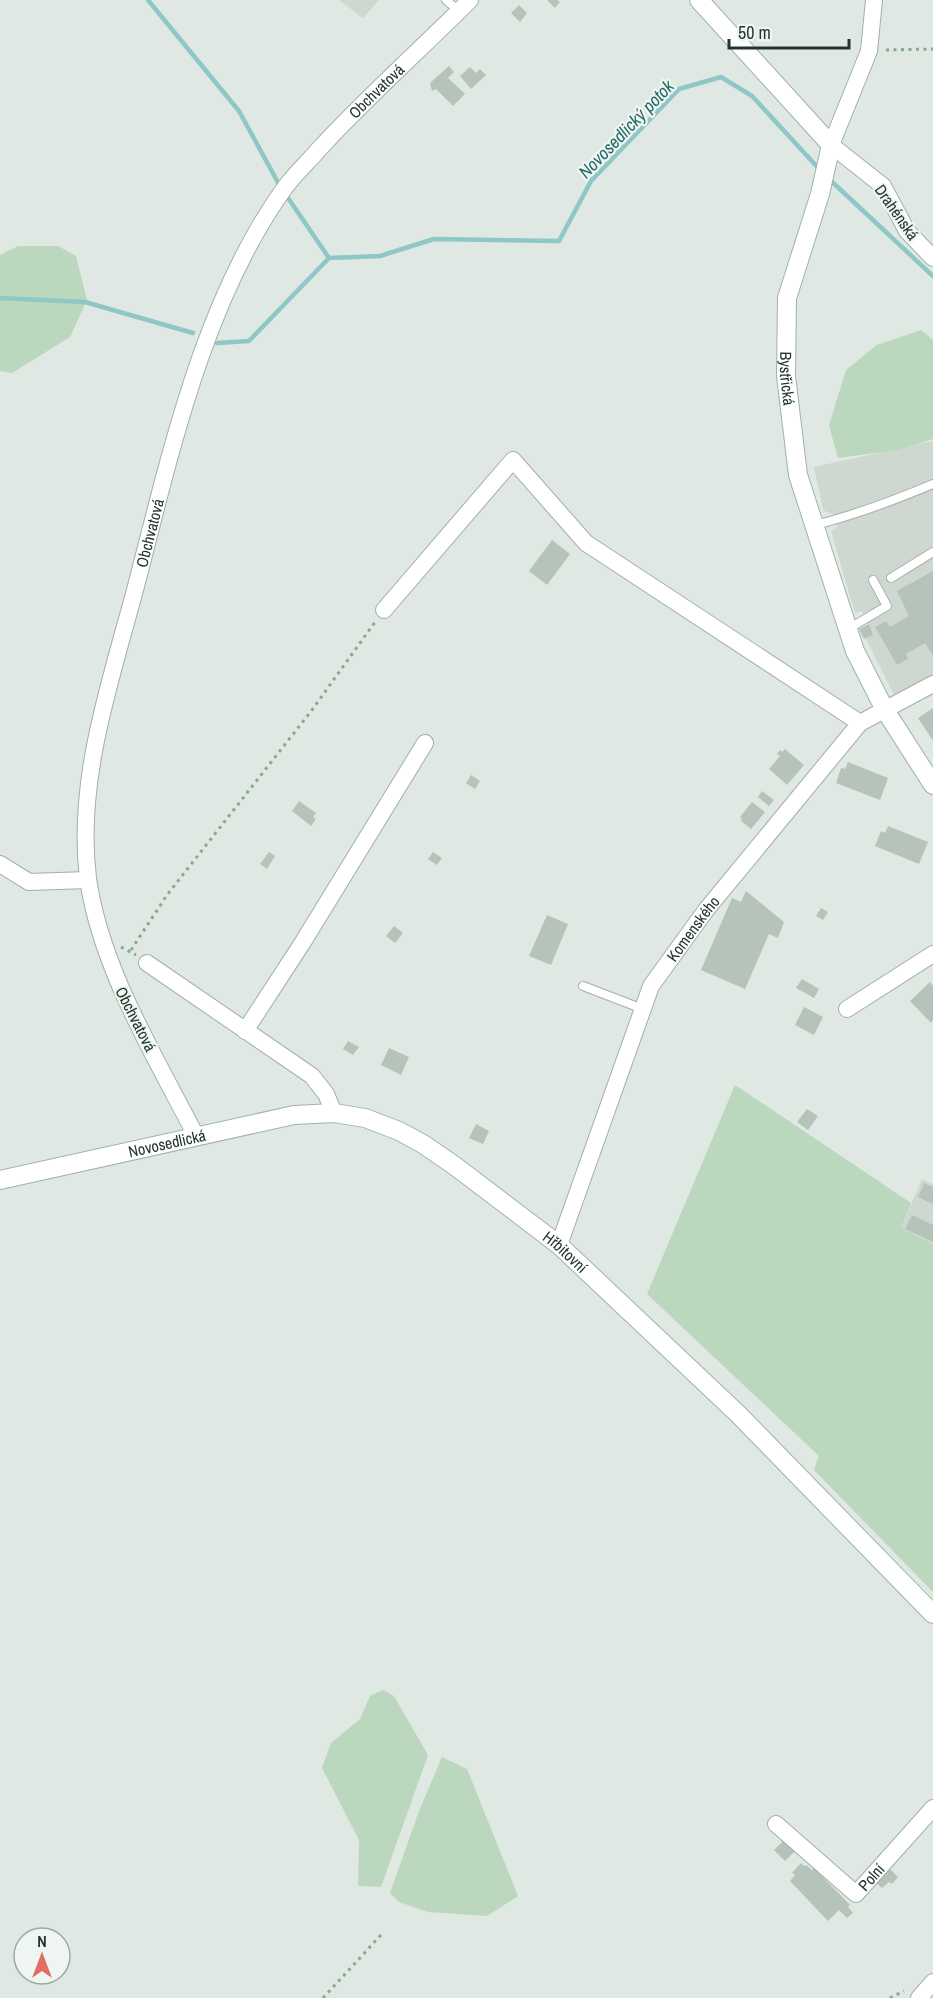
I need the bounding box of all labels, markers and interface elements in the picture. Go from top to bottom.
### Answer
scale bar [729,12,849,50]
text: 50 m [738,20,771,45]
street label: Obchvatová [343,58,409,123]
water label: Novosedlický potok [573,74,680,184]
street label: Drahénská [870,180,925,245]
street label: Bystřická [775,351,801,407]
street label: Obchvatová [130,496,169,570]
street label: Komenského [661,891,724,966]
street label: Obchvatová [110,983,162,1056]
street label: Novosedlická [126,1124,208,1162]
street label: Hřbitovní [539,1226,593,1278]
street label: Polní [853,1858,890,1896]
north arrow [12,1926,72,1986]
text: N [37,1930,47,1952]

